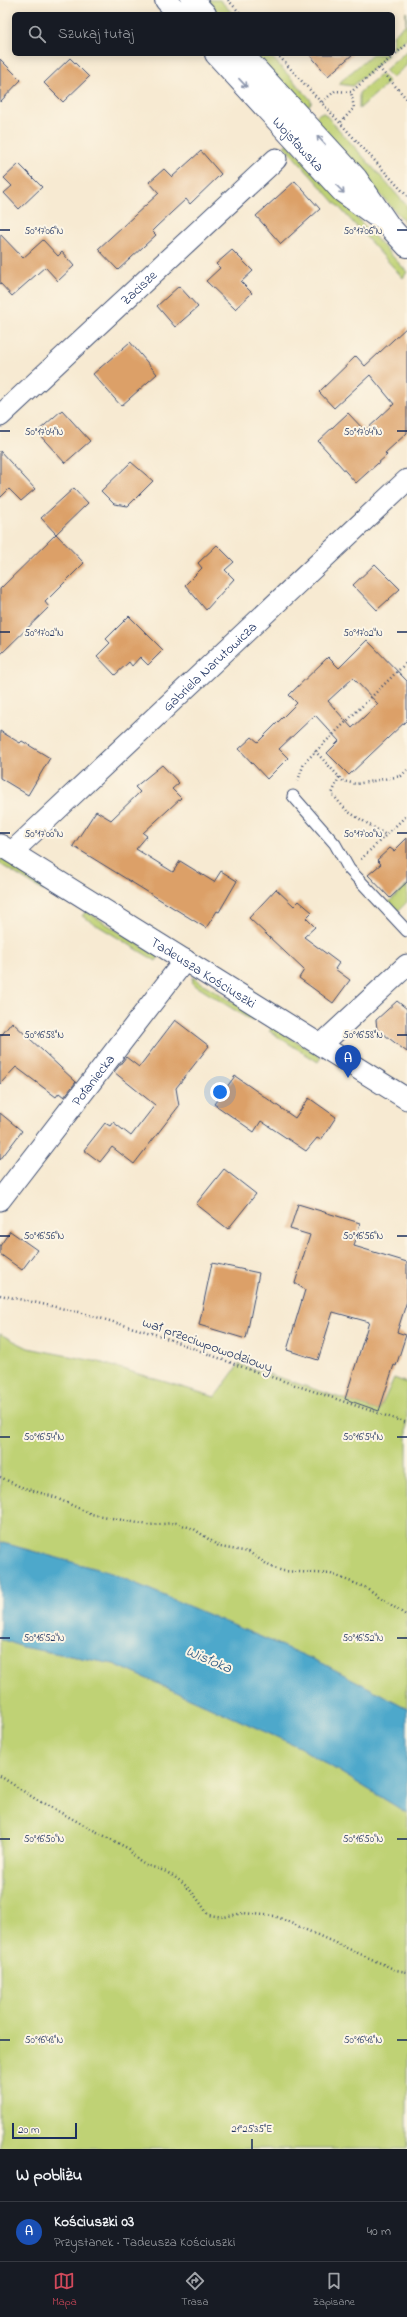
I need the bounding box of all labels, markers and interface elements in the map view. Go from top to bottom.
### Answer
search box [12,12,395,56]
icon: search [26,23,48,45]
text: Szukaj tutaj [58,23,134,45]
one-way arrow [238,77,247,88]
street label: Wojsławska [267,112,328,177]
one-way arrow [317,135,326,145]
one-way arrow [335,184,345,193]
text: 50°17'06"N [25,224,64,239]
text: 50°17'06"N [344,224,383,239]
street label: Zacisze [116,265,163,311]
text: 50°17'04"N [25,425,64,440]
text: 50°17'04"N [344,425,383,440]
street label: Gabriela Narutowicza [158,617,262,717]
text: 50°17'02"N [24,626,64,641]
text: 50°17'02"N [343,626,383,641]
text: 50°17'00"N [25,827,64,842]
text: 50°17'00"N [344,827,383,842]
street label: Tadeusza Kościuszki [146,932,260,1014]
text: 50°16'58"N [24,1028,64,1043]
text: 50°16'58"N [343,1028,383,1043]
pin: A [335,1045,361,1078]
street label: Połaniecka [67,1050,121,1111]
your location [210,1082,230,1102]
text: 50°16'56"N [24,1229,65,1244]
text: 50°16'56"N [343,1229,384,1244]
street label: wał przeciwpowodziowy [139,1312,276,1380]
text: 50°16'54"N [24,1430,64,1445]
text: 50°16'54"N [343,1430,383,1445]
text: 50°16'52"N [23,1631,65,1646]
text: 50°16'52"N [342,1631,384,1646]
water label: Wisłoka [182,1640,236,1680]
text: 50°16'50"N [24,1832,64,1847]
text: 50°16'50"N [343,1832,383,1847]
text: 50°16'48"N [25,2033,63,2048]
text: 50°16'48"N [344,2033,382,2048]
scale bar [12,2121,77,2140]
text: 20 m [18,2122,40,2138]
text: 21°25'35"E [232,2122,272,2137]
text: W pobliżu [16,2163,82,2188]
text: Kościuszki 03 [54,2211,134,2233]
text: A [25,2222,33,2241]
text: 40 m [367,2222,391,2241]
text: Przystanek · Tadeusza Kościuszki [54,2233,235,2252]
tab: Mapa [52,2270,77,2310]
tab: Trasa [181,2270,208,2310]
tab: Zapisane [313,2270,355,2310]

